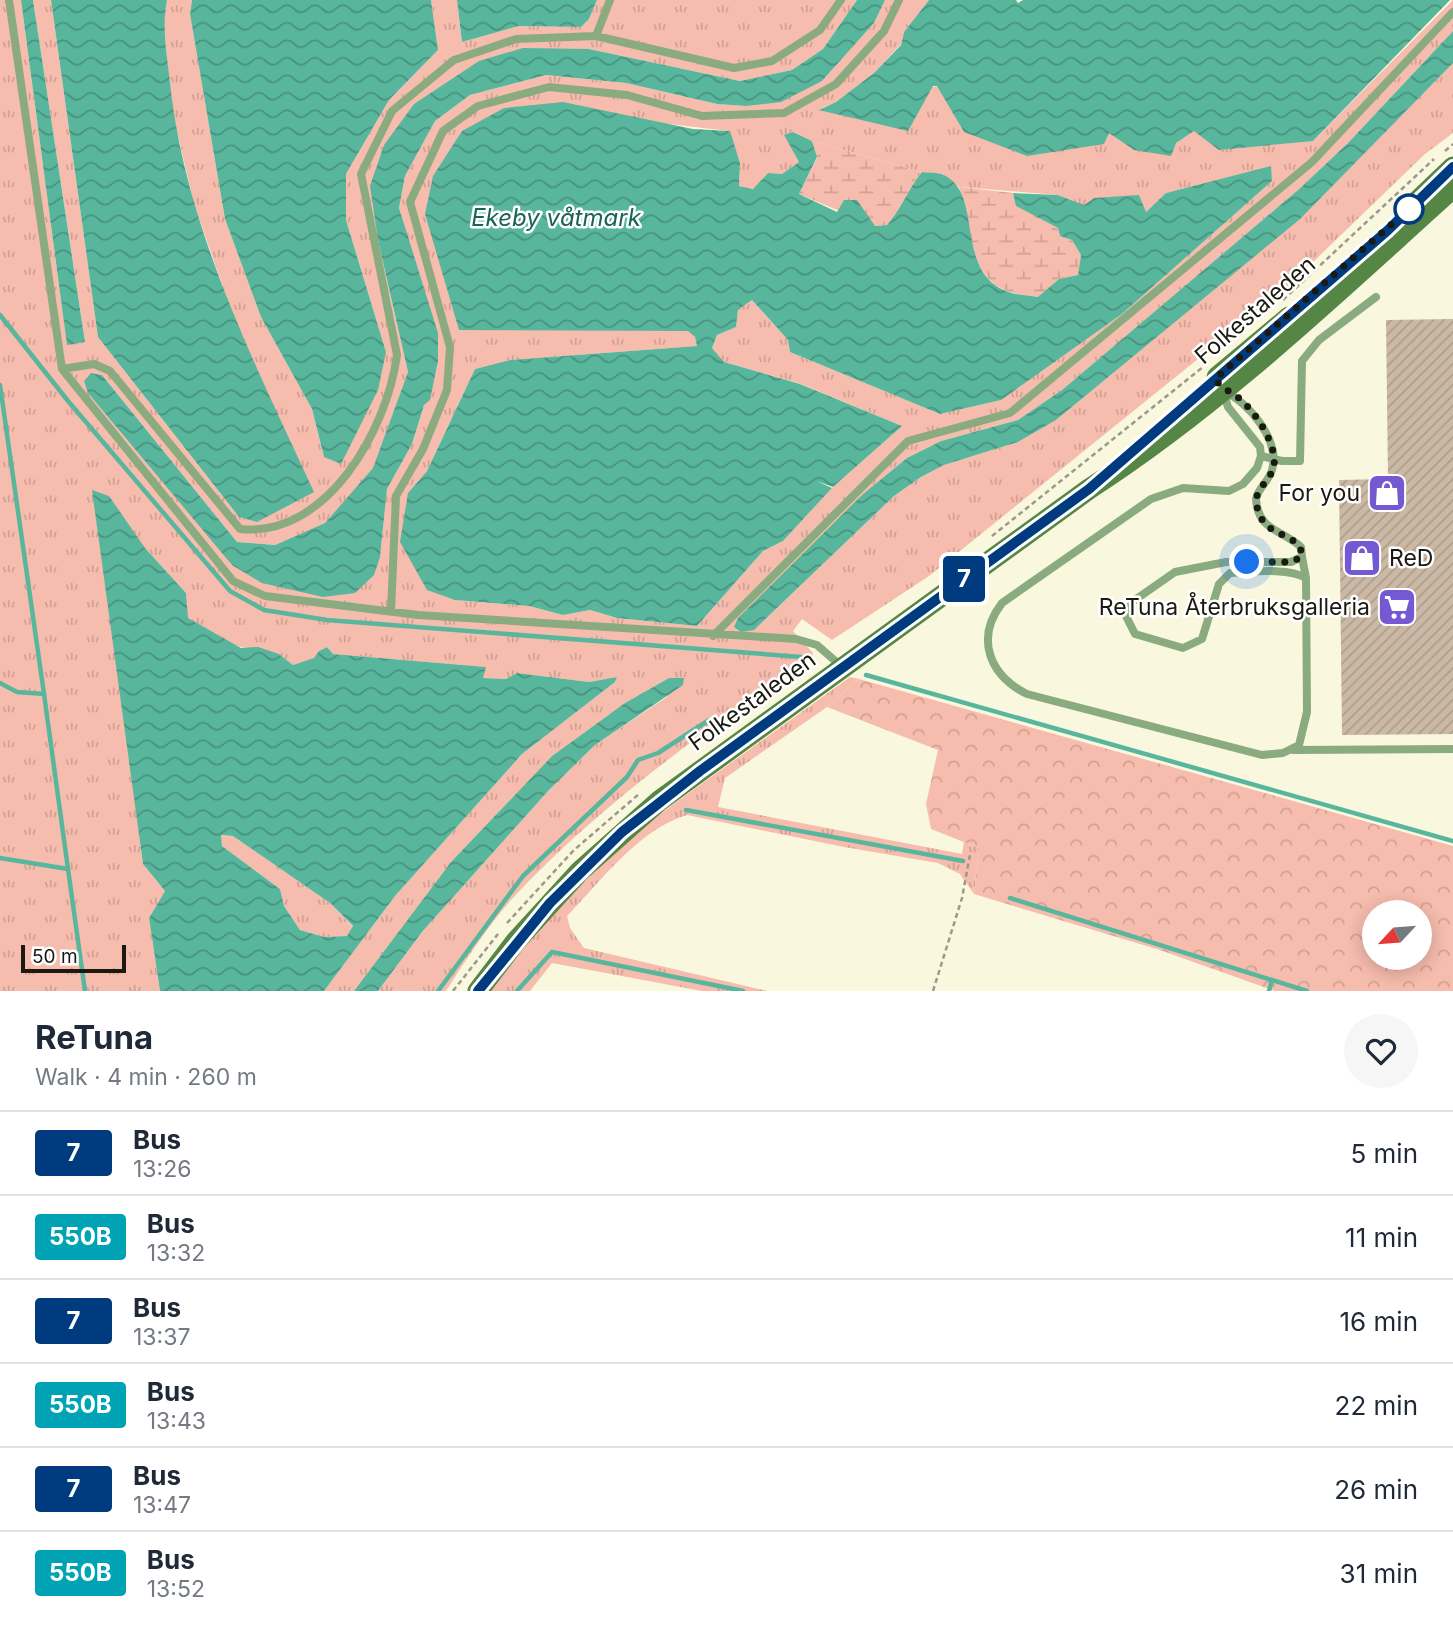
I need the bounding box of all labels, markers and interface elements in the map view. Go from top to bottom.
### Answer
unlabelled marker [1394,194,1424,224]
water label: Ekeby våtmark [471,203,642,232]
street label: Folkestaleden [1189,250,1321,370]
shop icon: For you [1366,472,1408,514]
place label: For you [1279,479,1360,507]
shop icon: ReD [1341,537,1383,579]
your location [1229,544,1264,579]
place label: ReD [1389,544,1433,572]
line badge: 7 [941,556,987,602]
text: 7 [957,564,971,593]
supermarket icon: ReTuna Återbruksgalleria [1376,586,1418,628]
place label: ReTuna Återbruksgalleria [1099,592,1370,621]
street label: Folkestaleden [683,645,821,757]
north arrow [1362,900,1432,970]
map controls [1362,900,1432,970]
scale bar [21,942,126,974]
text: 50 m [32,945,78,968]
button: heart [1344,1014,1418,1088]
text: ReTuna [35,1017,153,1057]
text: Walk · 4 min · 260 m [35,1063,257,1091]
text: Bus [133,1124,181,1155]
text: 7 [67,1138,80,1167]
text: 5 min [1350,1138,1418,1169]
text: 13:26 [133,1155,191,1183]
text: Bus [147,1208,195,1239]
text: 550B [49,1222,112,1251]
text: 11 min [1345,1222,1418,1253]
text: 13:32 [147,1239,205,1267]
text: Bus [133,1292,181,1323]
text: 7 [67,1306,80,1335]
text: 16 min [1340,1306,1418,1337]
text: 13:37 [133,1323,190,1351]
text: Bus [147,1376,195,1407]
text: 550B [49,1390,112,1419]
text: 22 min [1335,1390,1418,1421]
text: 13:43 [147,1407,206,1435]
text: Bus [133,1460,181,1491]
text: 7 [67,1474,80,1503]
text: 26 min [1334,1474,1418,1505]
text: 13:47 [133,1491,191,1519]
text: Bus [147,1544,195,1575]
text: 550B [49,1558,112,1587]
text: 31 min [1340,1558,1418,1589]
text: 13:52 [147,1575,205,1603]

